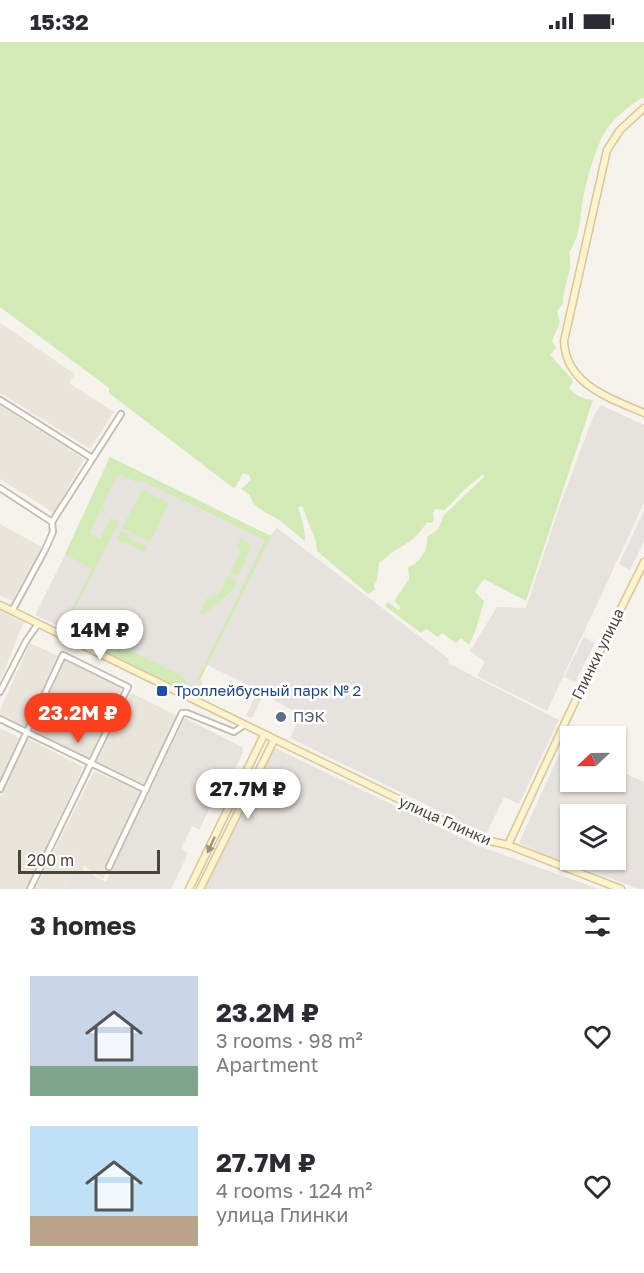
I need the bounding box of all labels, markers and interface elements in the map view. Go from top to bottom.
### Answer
text: 15:32 [30,8,89,35]
street label: Глинки улица [567,605,627,702]
pin: 14M ₽ [58,610,142,661]
text: 14M ₽ [70,617,130,641]
place label: Троллейбусный парк № 2 [174,681,361,699]
marker: Троллейбусный парк № 2 [155,684,169,698]
pin: 23.2M ₽ [23,693,133,744]
text: 23.2M ₽ [38,700,118,724]
place label: ПЭК [293,707,325,725]
marker: ПЭК [274,710,288,724]
north arrow [560,726,626,792]
map controls [560,726,626,870]
pin: 27.7M ₽ [193,769,303,820]
text: 27.7M ₽ [210,776,286,800]
street label: улица Глинки [396,792,494,849]
button: layers [560,804,626,870]
one-way arrow [206,836,215,853]
scale bar [18,847,160,874]
text: 200 m [27,850,74,870]
icon: filters [581,909,614,942]
text: 3 homes [30,910,136,941]
text: 23.2M ₽ [216,997,319,1028]
icon: home [78,1000,150,1072]
icon: heart [581,1020,614,1053]
text: 3 rooms · 98 m² [216,1028,363,1052]
text: Apartment [216,1052,319,1076]
text: 27.7M ₽ [216,1147,316,1178]
icon: home [78,1150,150,1222]
icon: heart [581,1170,614,1203]
text: 4 rooms · 124 m² [216,1178,373,1202]
text: улица Глинки [216,1202,348,1226]

